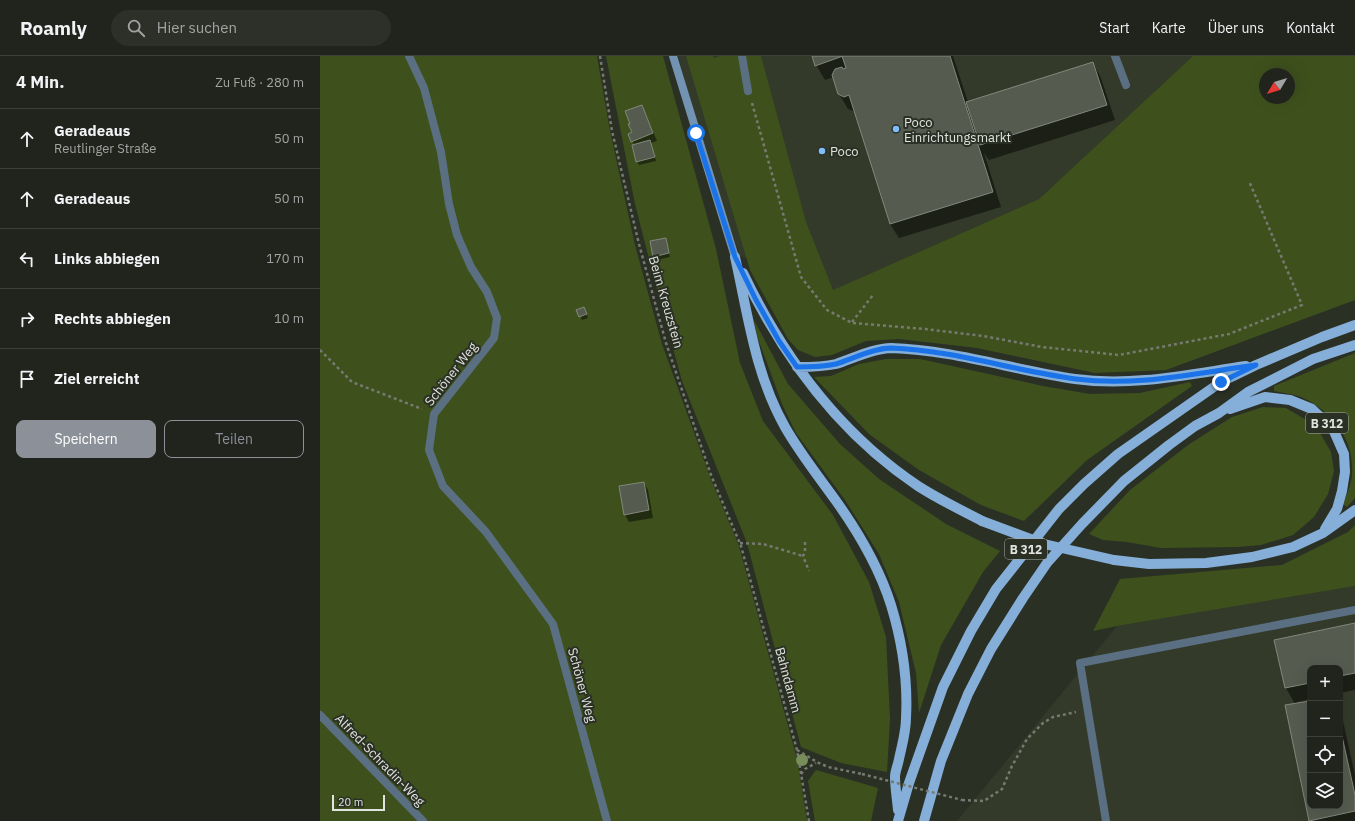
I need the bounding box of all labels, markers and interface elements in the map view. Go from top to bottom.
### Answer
search box [111,10,391,46]
text: Roamly [20,16,87,40]
icon: search [125,17,147,39]
text: Hier suchen [157,18,237,37]
text: Start [1099,19,1130,37]
text: Karte [1152,19,1186,37]
text: Über uns [1208,19,1264,37]
text: Kontakt [1286,19,1335,37]
north arrow [1259,68,1295,104]
text: 4 Min. [16,71,64,93]
text: Zu Fuß · 280 m [215,74,304,91]
place label: Poco Einrichtungsmarkt [904,114,1011,146]
text: Geradeaus [54,121,130,140]
route start [687,124,705,142]
marker: Poco Einrichtungsmarkt [891,124,901,134]
icon: ahead [16,128,38,150]
text: 50 m [274,130,304,147]
text: Reutlinger Straße [54,140,156,157]
place label: Poco [830,143,859,160]
marker: Poco [817,146,827,156]
icon: ahead [16,188,38,210]
text: Geradeaus [54,189,130,208]
text: 50 m [274,190,304,207]
icon: left [16,248,38,270]
text: Links abbiegen [54,249,160,268]
text: 170 m [266,250,304,267]
street label: Beim Kreuzstein [645,254,687,350]
icon: right [16,308,38,330]
text: Rechts abbiegen [54,309,171,328]
text: 10 m [274,310,304,327]
street label: Schöner Weg [421,339,481,409]
icon: arrive [16,368,38,390]
text: Ziel erreicht [54,369,140,388]
route end [1212,373,1230,391]
road number: B 312 [1306,413,1348,433]
button: Speichern [16,420,156,458]
button: Teilen [164,420,304,458]
road number: B 312 [1005,539,1047,559]
street label: Bahndamm [771,645,805,715]
street label: Schöner Weg [564,646,600,724]
map controls [1307,665,1343,809]
button: + [1307,665,1343,701]
button: − [1307,701,1343,737]
street label: Alfred-Schradin-Weg [331,710,429,810]
button: locate [1307,737,1343,773]
button: layers [1307,773,1343,809]
scale bar [332,793,385,812]
text: 20 m [338,795,363,809]

